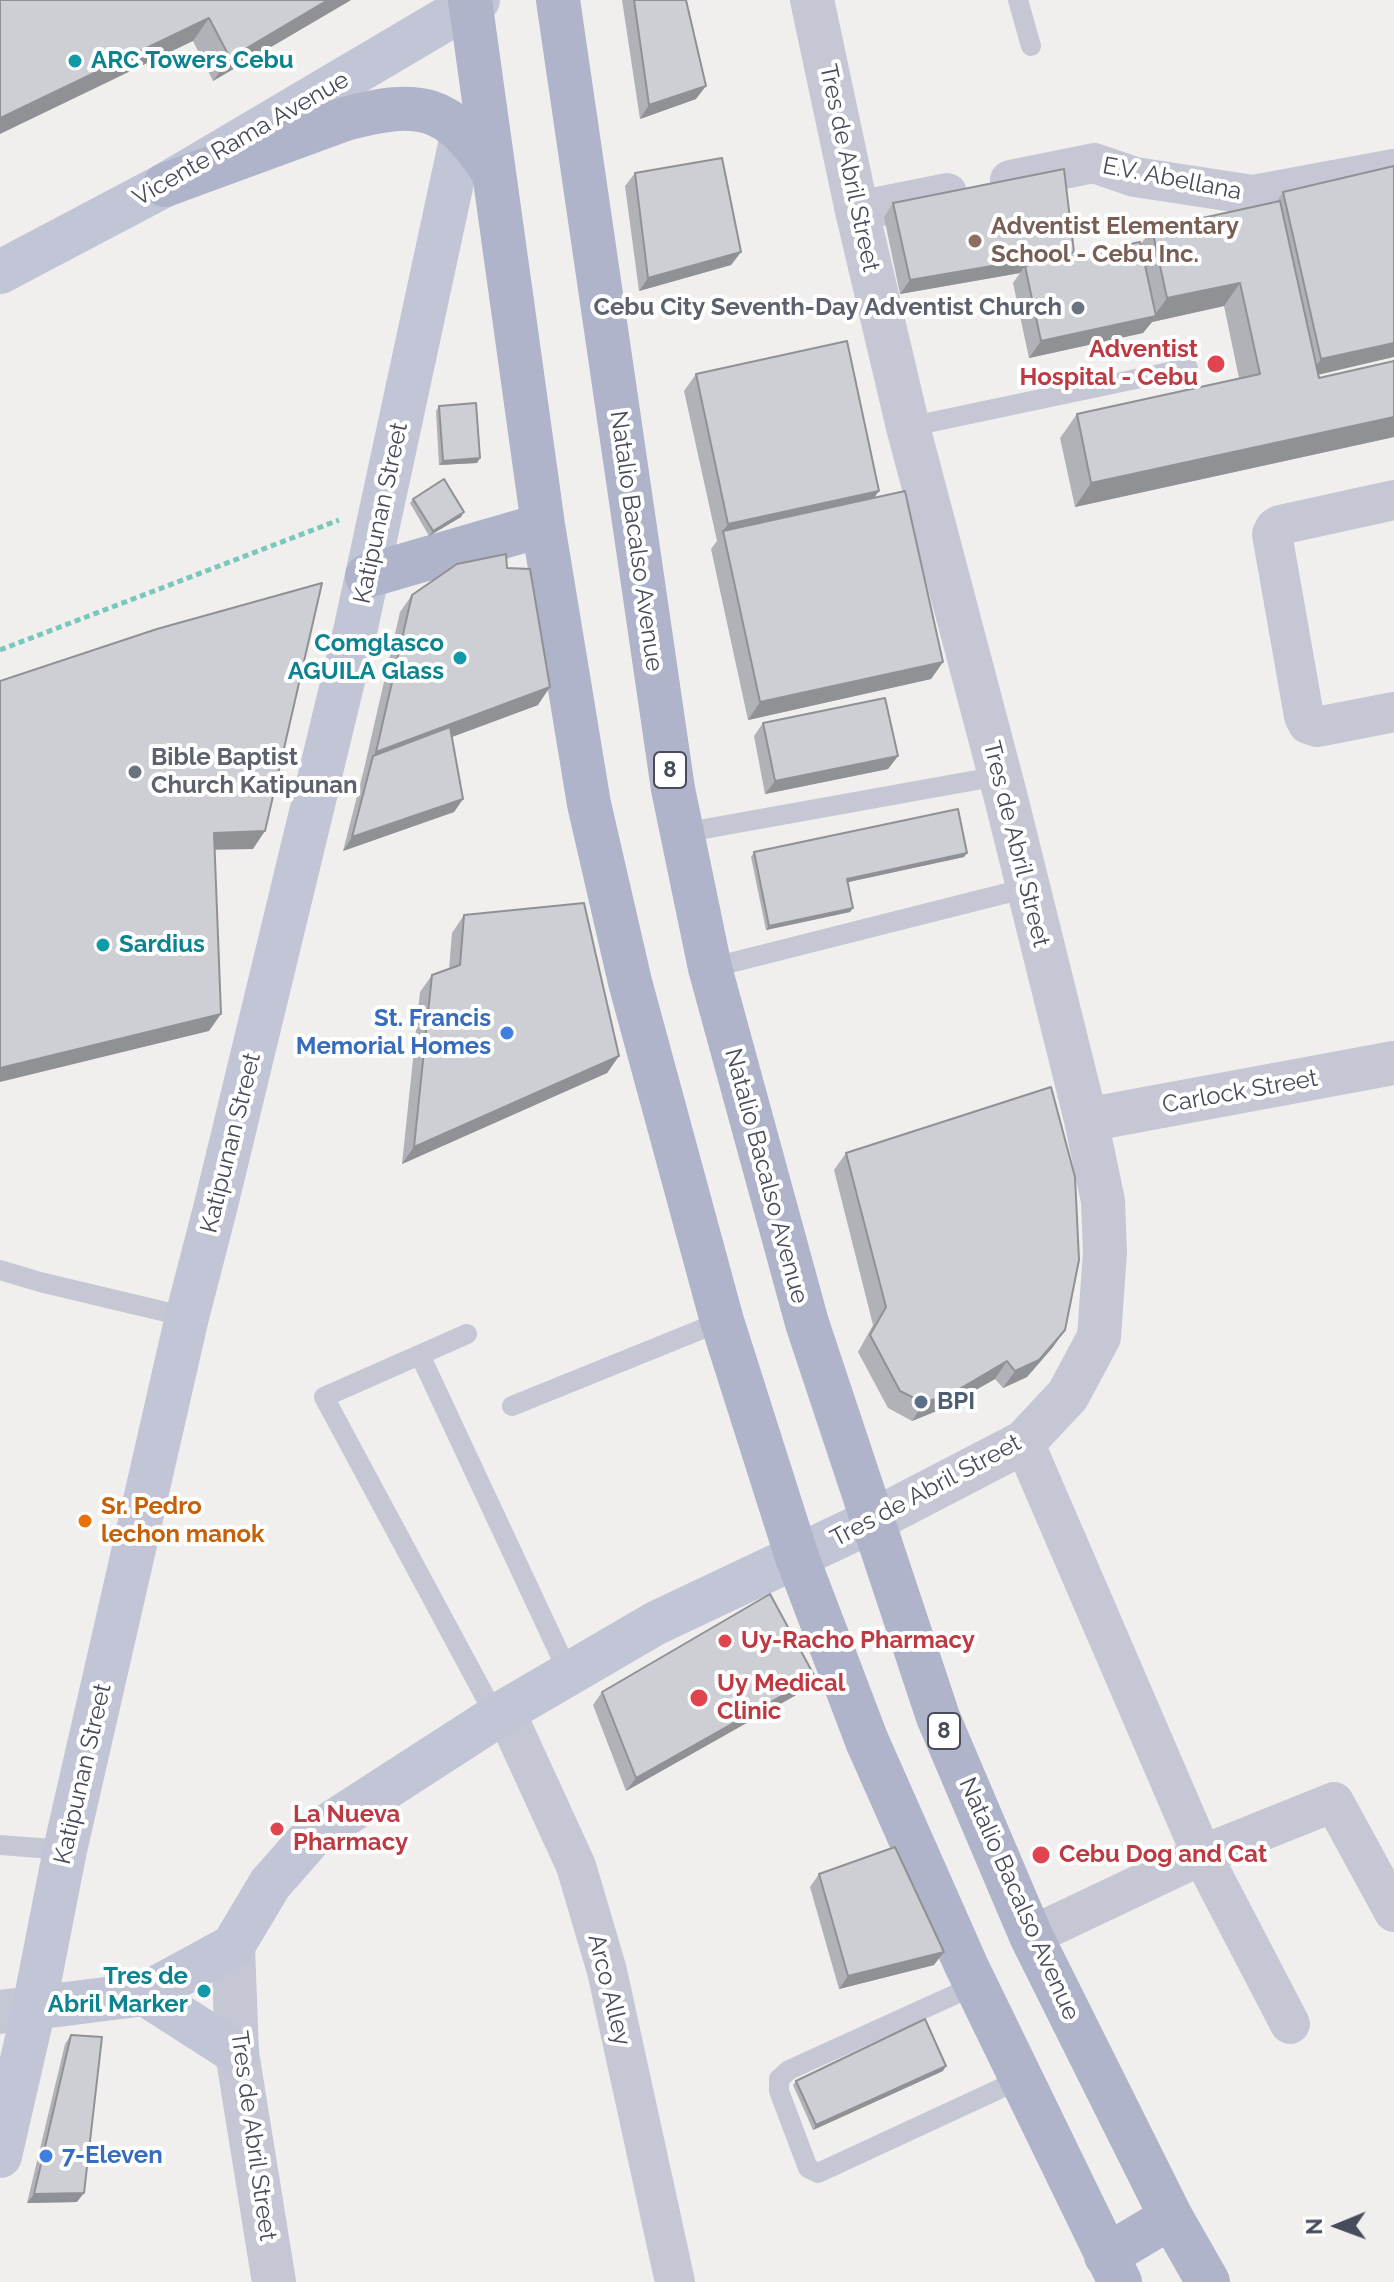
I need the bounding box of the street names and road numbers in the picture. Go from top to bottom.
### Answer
street label: Tres de Abril Street [813,62,885,274]
street label: Vicente Rama Avenue [128,65,354,213]
street label: E.V. Abellana [1100,151,1244,207]
street label: Natalio Bacalso Avenue [603,409,669,673]
street label: Katipunan Street [348,420,414,606]
street label: Tres de Abril Street [976,738,1056,950]
road number: 8 [654,752,686,788]
street label: Natalio Bacalso Avenue [718,1045,814,1307]
street label: Katipunan Street [195,1050,267,1236]
street label: Carlock Street [1160,1064,1320,1120]
street label: Tres de Abril Street [826,1429,1026,1553]
street label: Katipunan Street [48,1681,118,1867]
road number: 8 [928,1713,960,1749]
street label: Natalio Bacalso Avenue [952,1773,1086,2025]
street label: Arco Alley [581,1931,637,2049]
street label: Tres de Abril Street [224,2029,282,2243]

